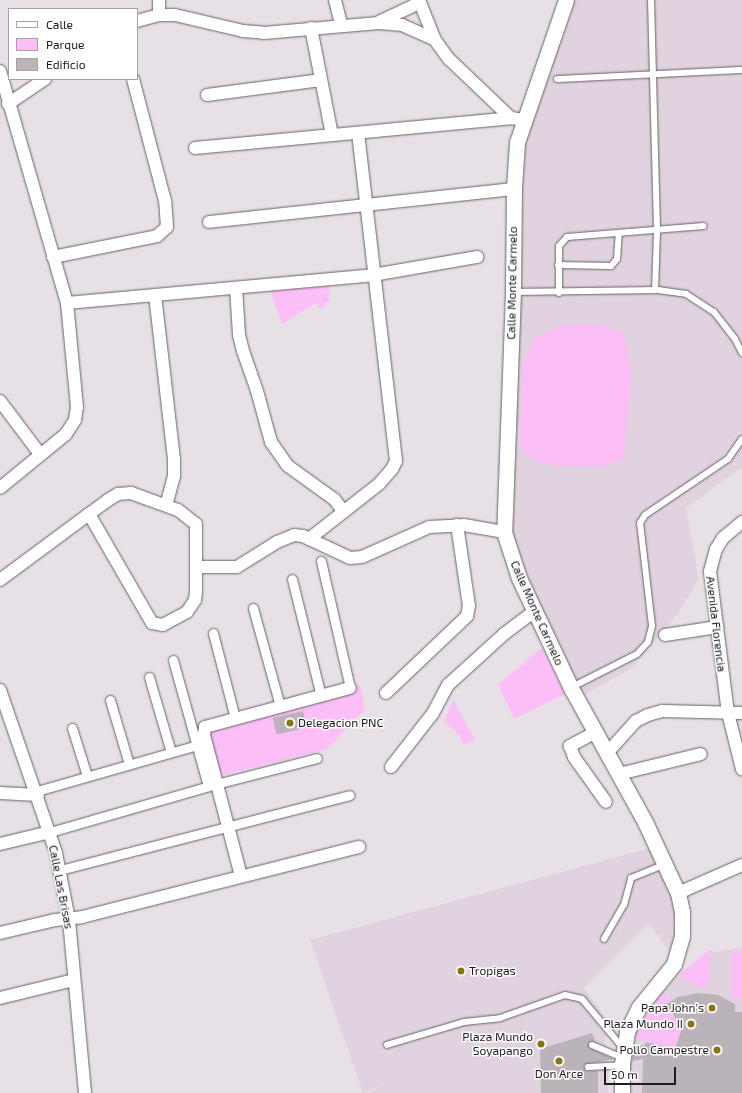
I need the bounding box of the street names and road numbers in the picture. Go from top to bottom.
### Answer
street label: Calle Monte Carmelo [504,226,520,340]
street label: Calle Monte Carmelo [507,558,567,668]
street label: Avenida Florencia [703,575,729,673]
street label: Calle Las Brisas [46,844,76,930]

